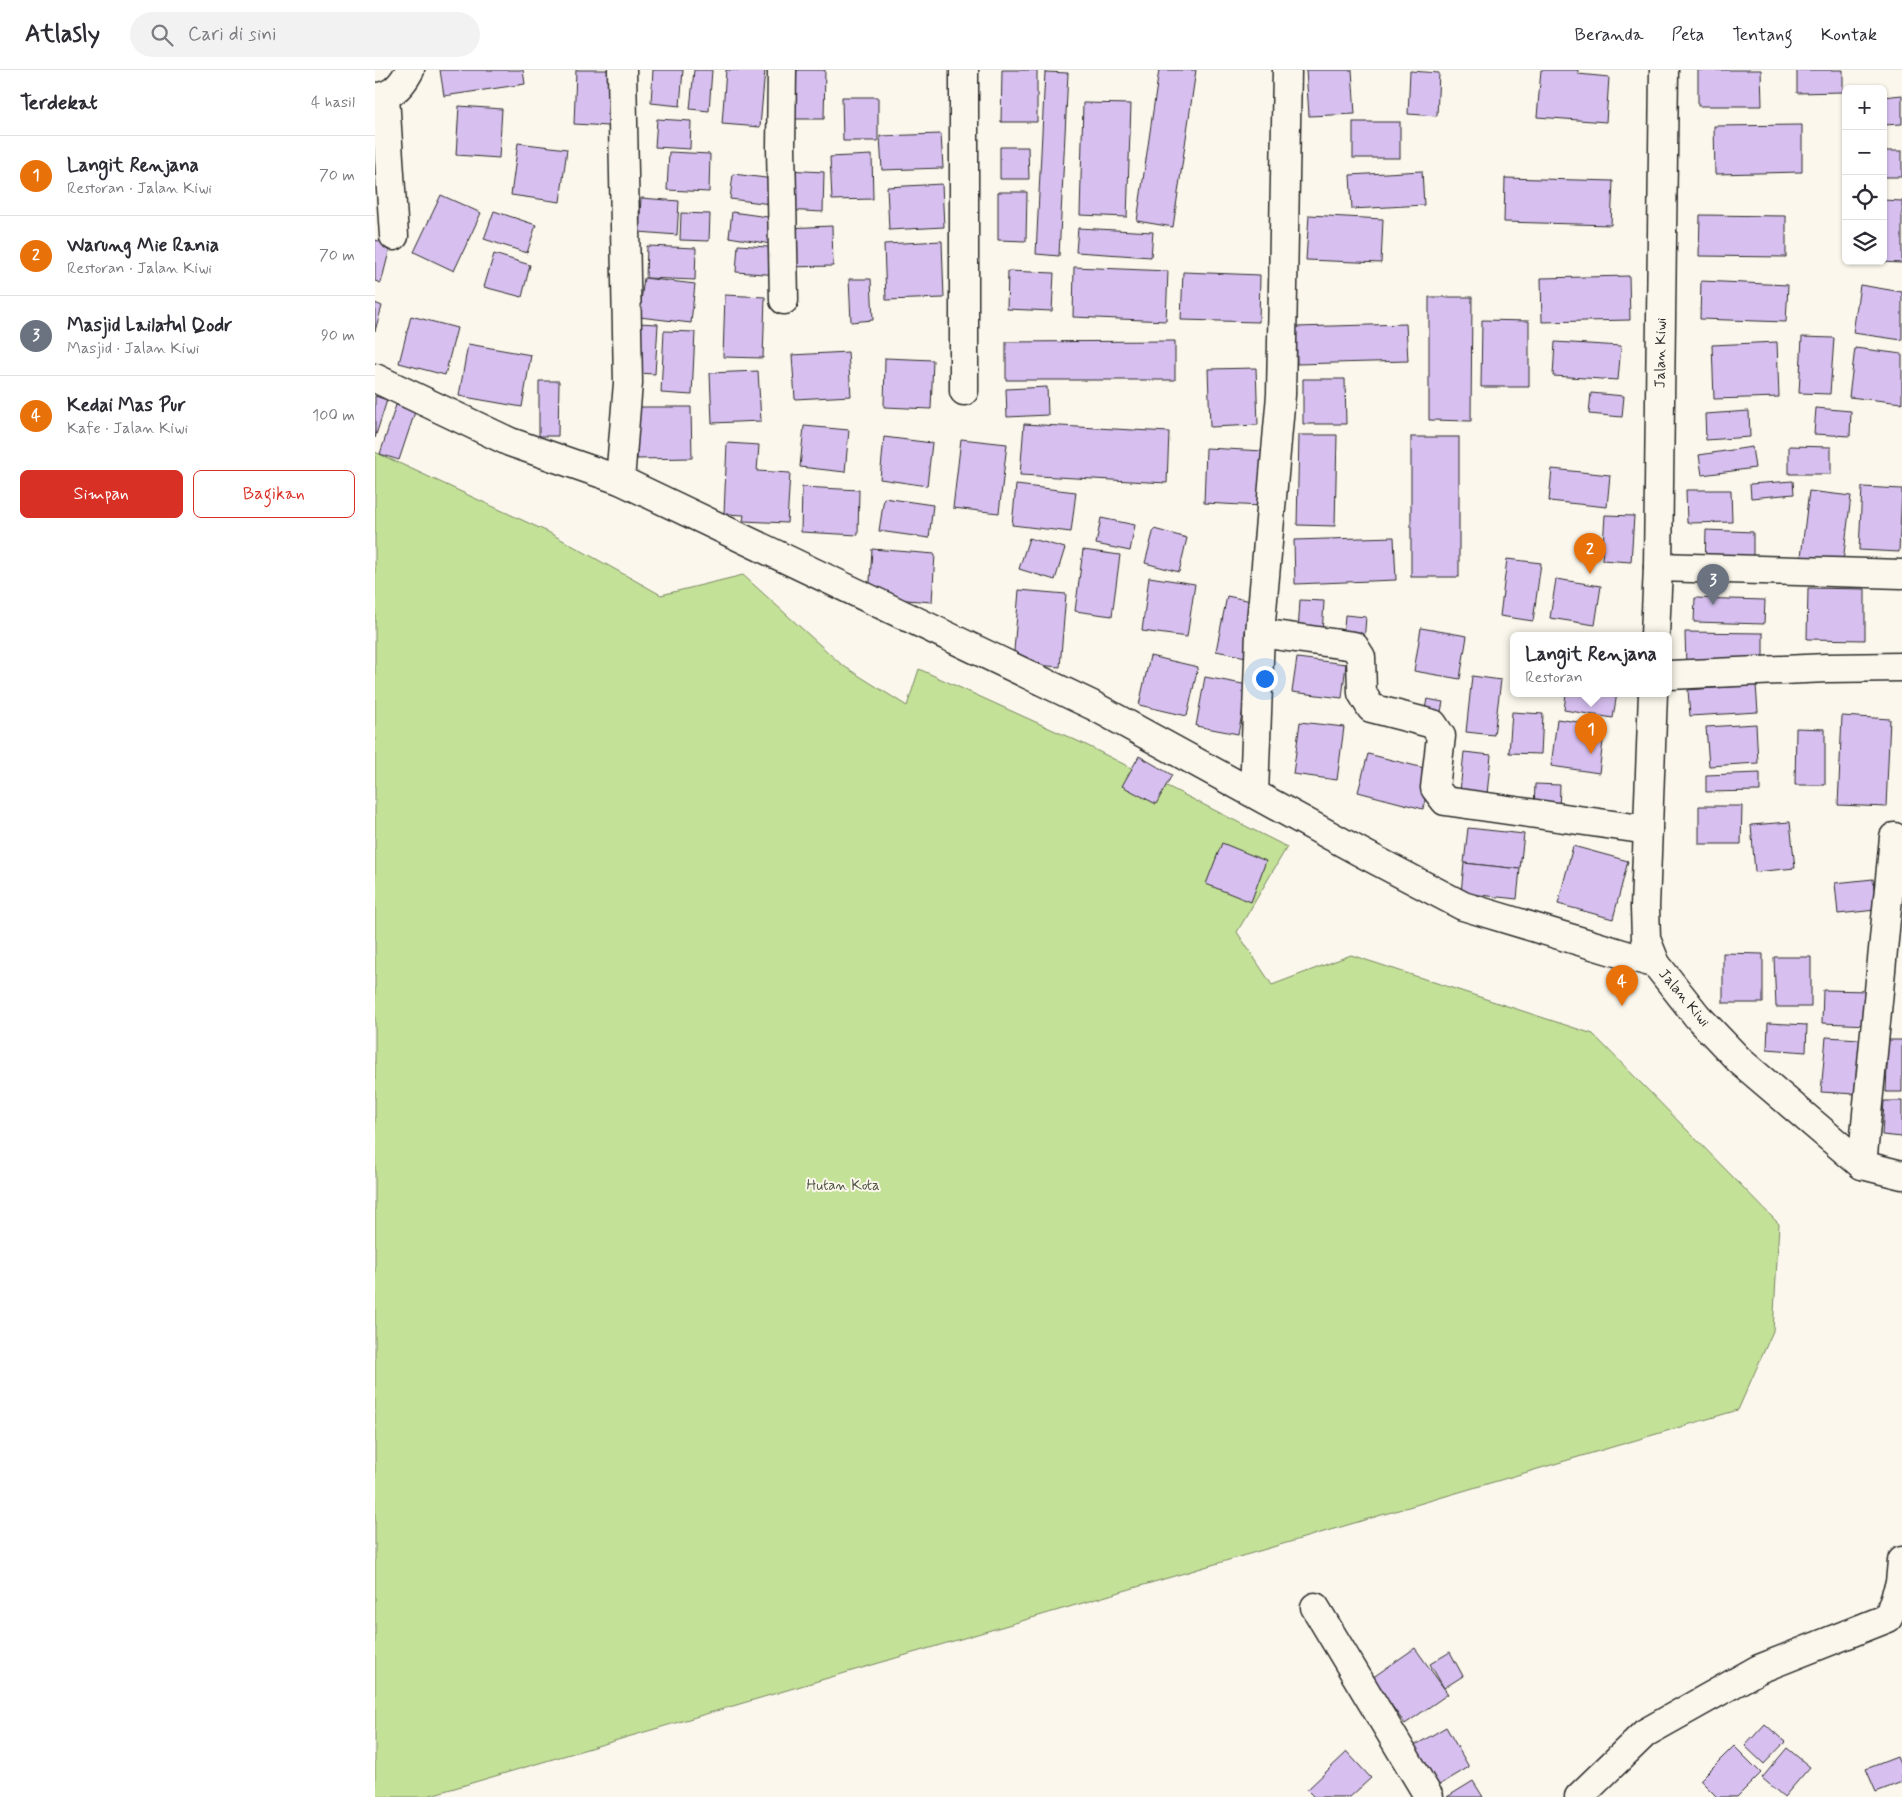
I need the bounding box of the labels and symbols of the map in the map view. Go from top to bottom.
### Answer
street label: Jalan Kiwi [1650,318,1672,388]
pin: 2 [1574,533,1606,574]
pin: 3 [1697,564,1729,605]
your location [1252,666,1278,692]
pin: 1 [1575,713,1607,754]
pin: 4 [1606,965,1638,1006]
street label: Jalan Kiwi [1654,965,1714,1031]
park label: Hutan Kota [806,1176,880,1196]

